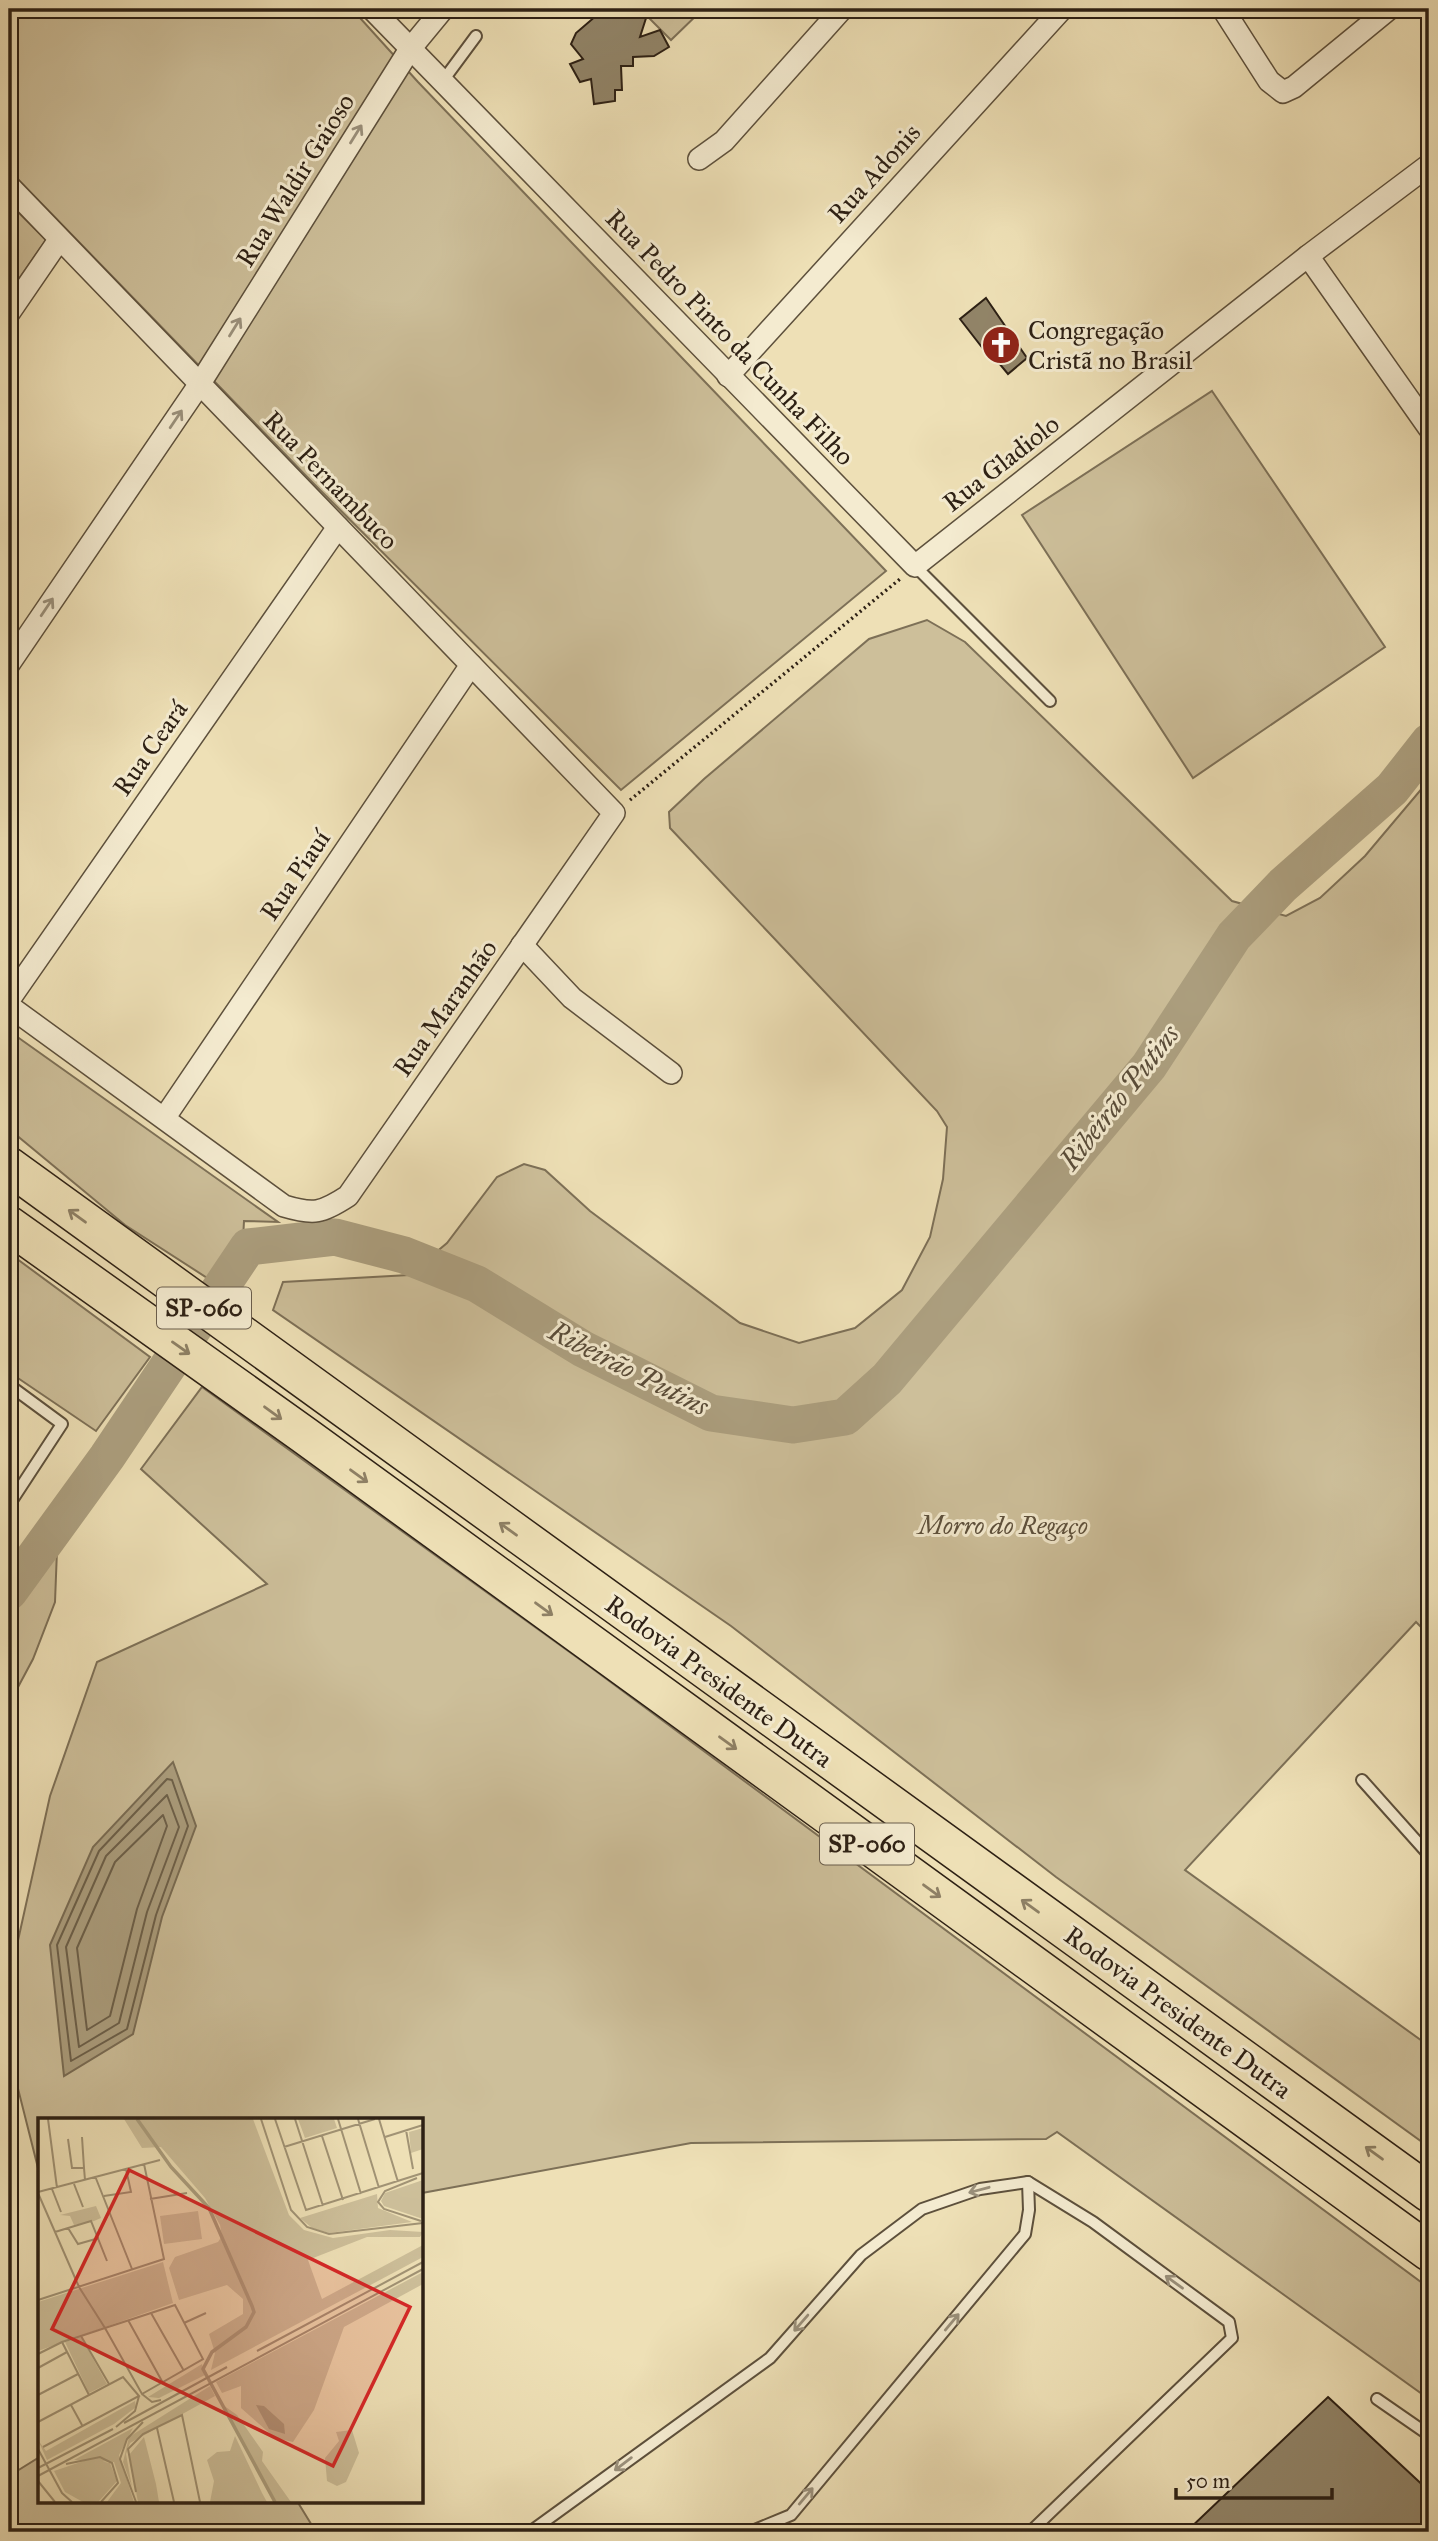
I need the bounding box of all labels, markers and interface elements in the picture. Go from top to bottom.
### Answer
street label: Rua Waldir Gaioso [229,87,361,273]
street label: Rua Adonis [821,117,927,229]
one-way arrow [350,125,364,145]
street label: Rua Pedro Pinto da Cunha Filho [599,202,861,472]
place label: Congregação Cristã no Brasil [1028,314,1192,376]
one-way arrow [228,318,243,337]
church icon: Congregação Cristã no Brasil [980,324,1022,366]
street label: Rua Pernambuco [257,404,405,556]
street label: Rua Gladiolo [936,408,1066,518]
one-way arrow [168,410,183,429]
one-way arrow [40,598,54,617]
street label: Rua Ceará [106,694,194,802]
street label: Rua Piauí [253,822,338,926]
street label: Rua Maranhão [386,933,504,1083]
water label: Ribeirão Putins [1051,1017,1187,1178]
one-way arrow [68,1209,87,1223]
road number: SP-060 [157,1288,251,1328]
water label: Ribeirão Putins [542,1313,715,1424]
one-way arrow [171,1341,190,1355]
one-way arrow [263,1406,282,1420]
one-way arrow [350,1468,368,1483]
park label: Morro do Regaço [915,1509,1088,1541]
one-way arrow [499,1522,518,1536]
street label: Rodovia Presidente Dutra [599,1588,839,1774]
one-way arrow [534,1601,553,1616]
one-way arrow [718,1736,737,1750]
road number: SP-060 [820,1824,914,1865]
one-way arrow [922,1883,941,1898]
one-way arrow [1022,1898,1040,1913]
street label: Rodovia Presidente Dutra [1058,1919,1298,2105]
inset map [38,2118,424,2502]
one-way arrow [1365,2146,1384,2161]
one-way arrow [968,2184,991,2197]
one-way arrow [1165,2275,1184,2289]
one-way arrow [944,2313,960,2331]
one-way arrow [793,2314,809,2332]
one-way arrow [614,2456,632,2471]
scale bar [1176,2457,1331,2501]
text: 50 m [1186,2468,1231,2494]
one-way arrow [798,2488,814,2506]

